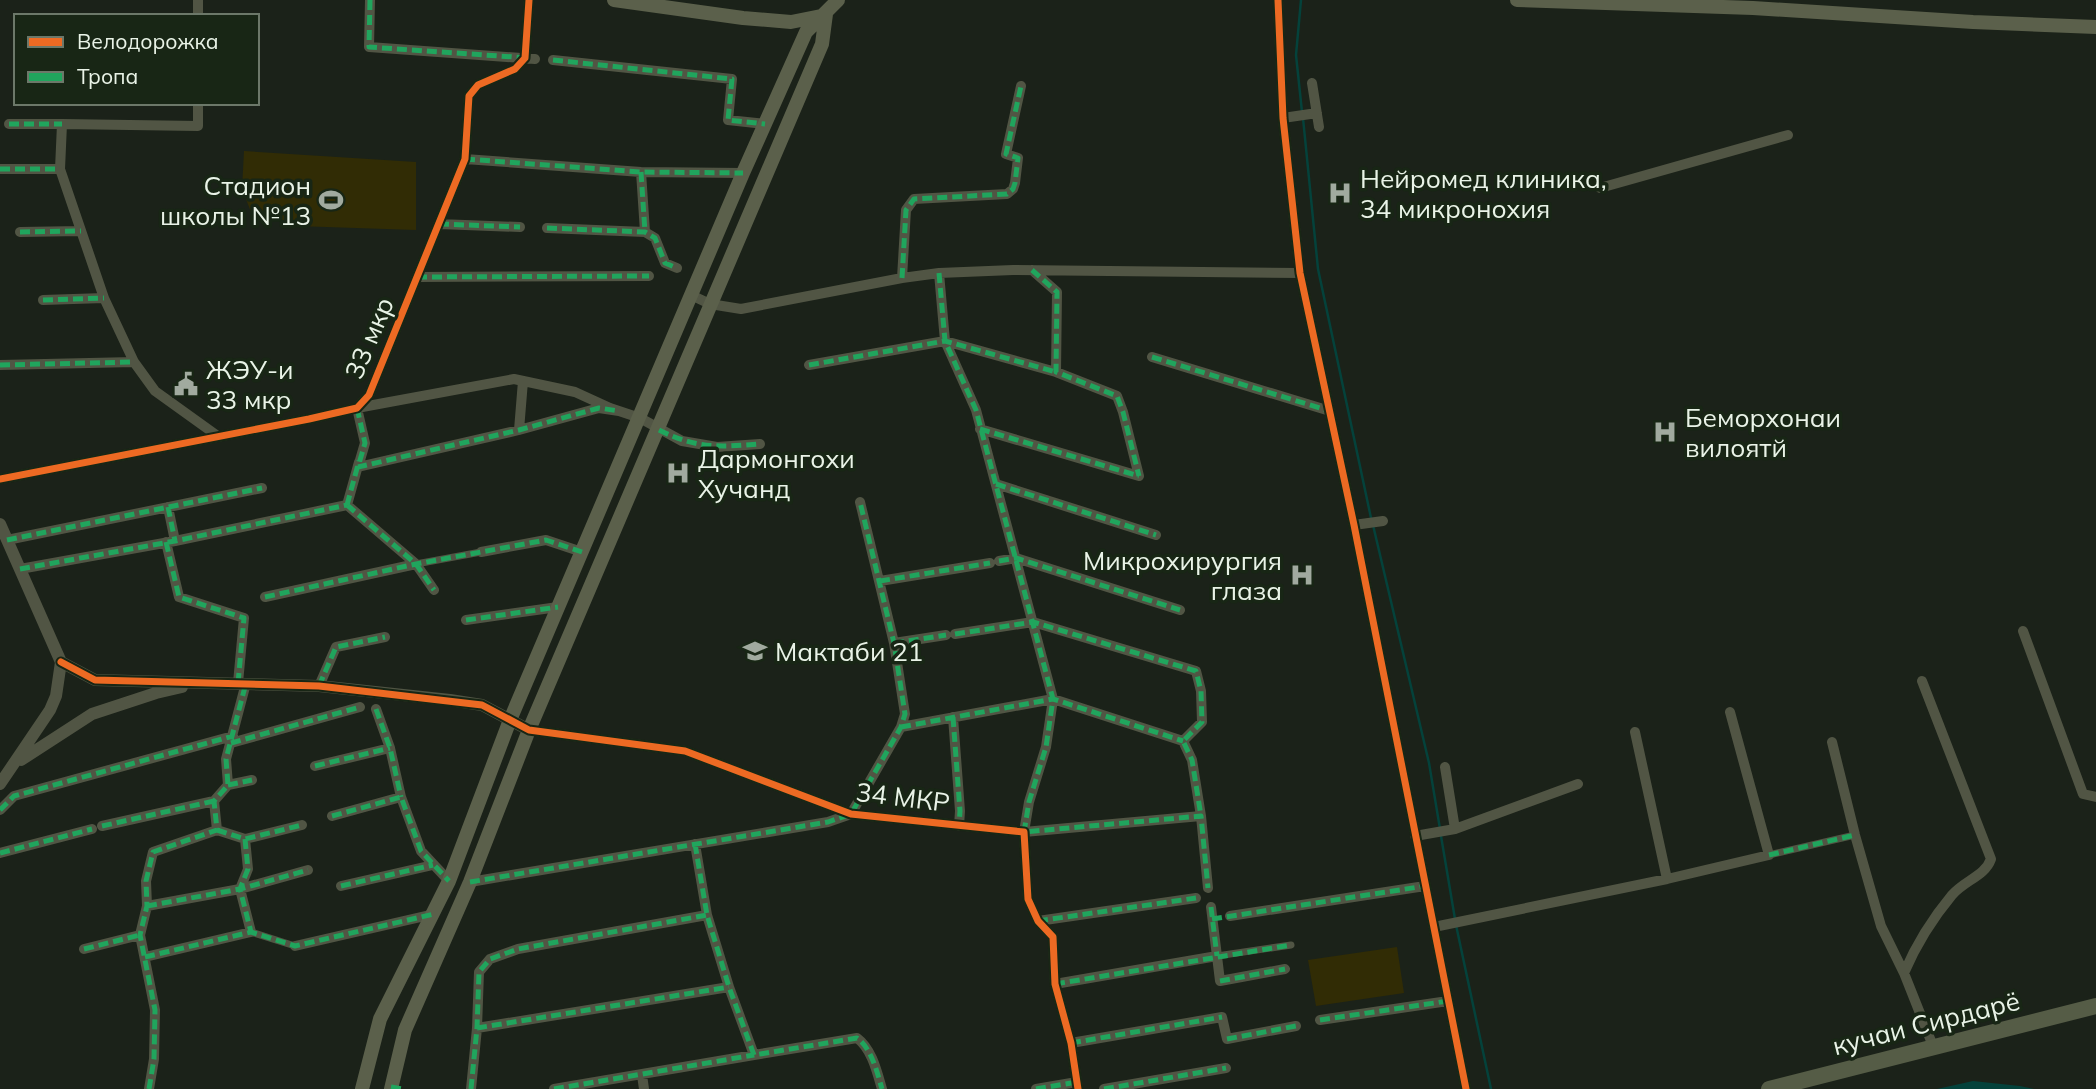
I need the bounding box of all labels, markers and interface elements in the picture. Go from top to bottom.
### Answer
legend [14,14,259,105]
text: Велодорожка [77,28,219,54]
text: Тропа [77,63,138,89]
place label: Нейромед клиника, 34 микронохия [1360,162,1607,225]
place label: Стадион школы №13 [160,169,311,232]
hospital icon: Нейромед клиника, 34 микронохия [1326,179,1354,207]
sports icon: Стадион школы №13 [317,186,345,214]
street label: 33 мкр [337,292,401,384]
place label: ЖЭУ-и 33 мкр [206,353,294,416]
public building icon: ЖЭУ-и 33 мкр [172,370,200,398]
place label: Беморхонаи вилоятй [1685,401,1841,464]
hospital icon: Беморхонаи вилоятй [1651,418,1679,446]
place label: Дармонгохи Хучанд [698,442,855,505]
hospital icon: Дармонгохи Хучанд [664,459,692,487]
place label: Микрохирургия глаза [1083,544,1282,607]
hospital icon: Микрохирургия глаза [1288,561,1316,589]
place label: Мактаби 21 [775,635,923,668]
school or university icon: Мактаби 21 [741,637,769,665]
street label: 34 МКР [854,775,952,819]
street label: кучаи Сирдарё [1829,984,2023,1062]

